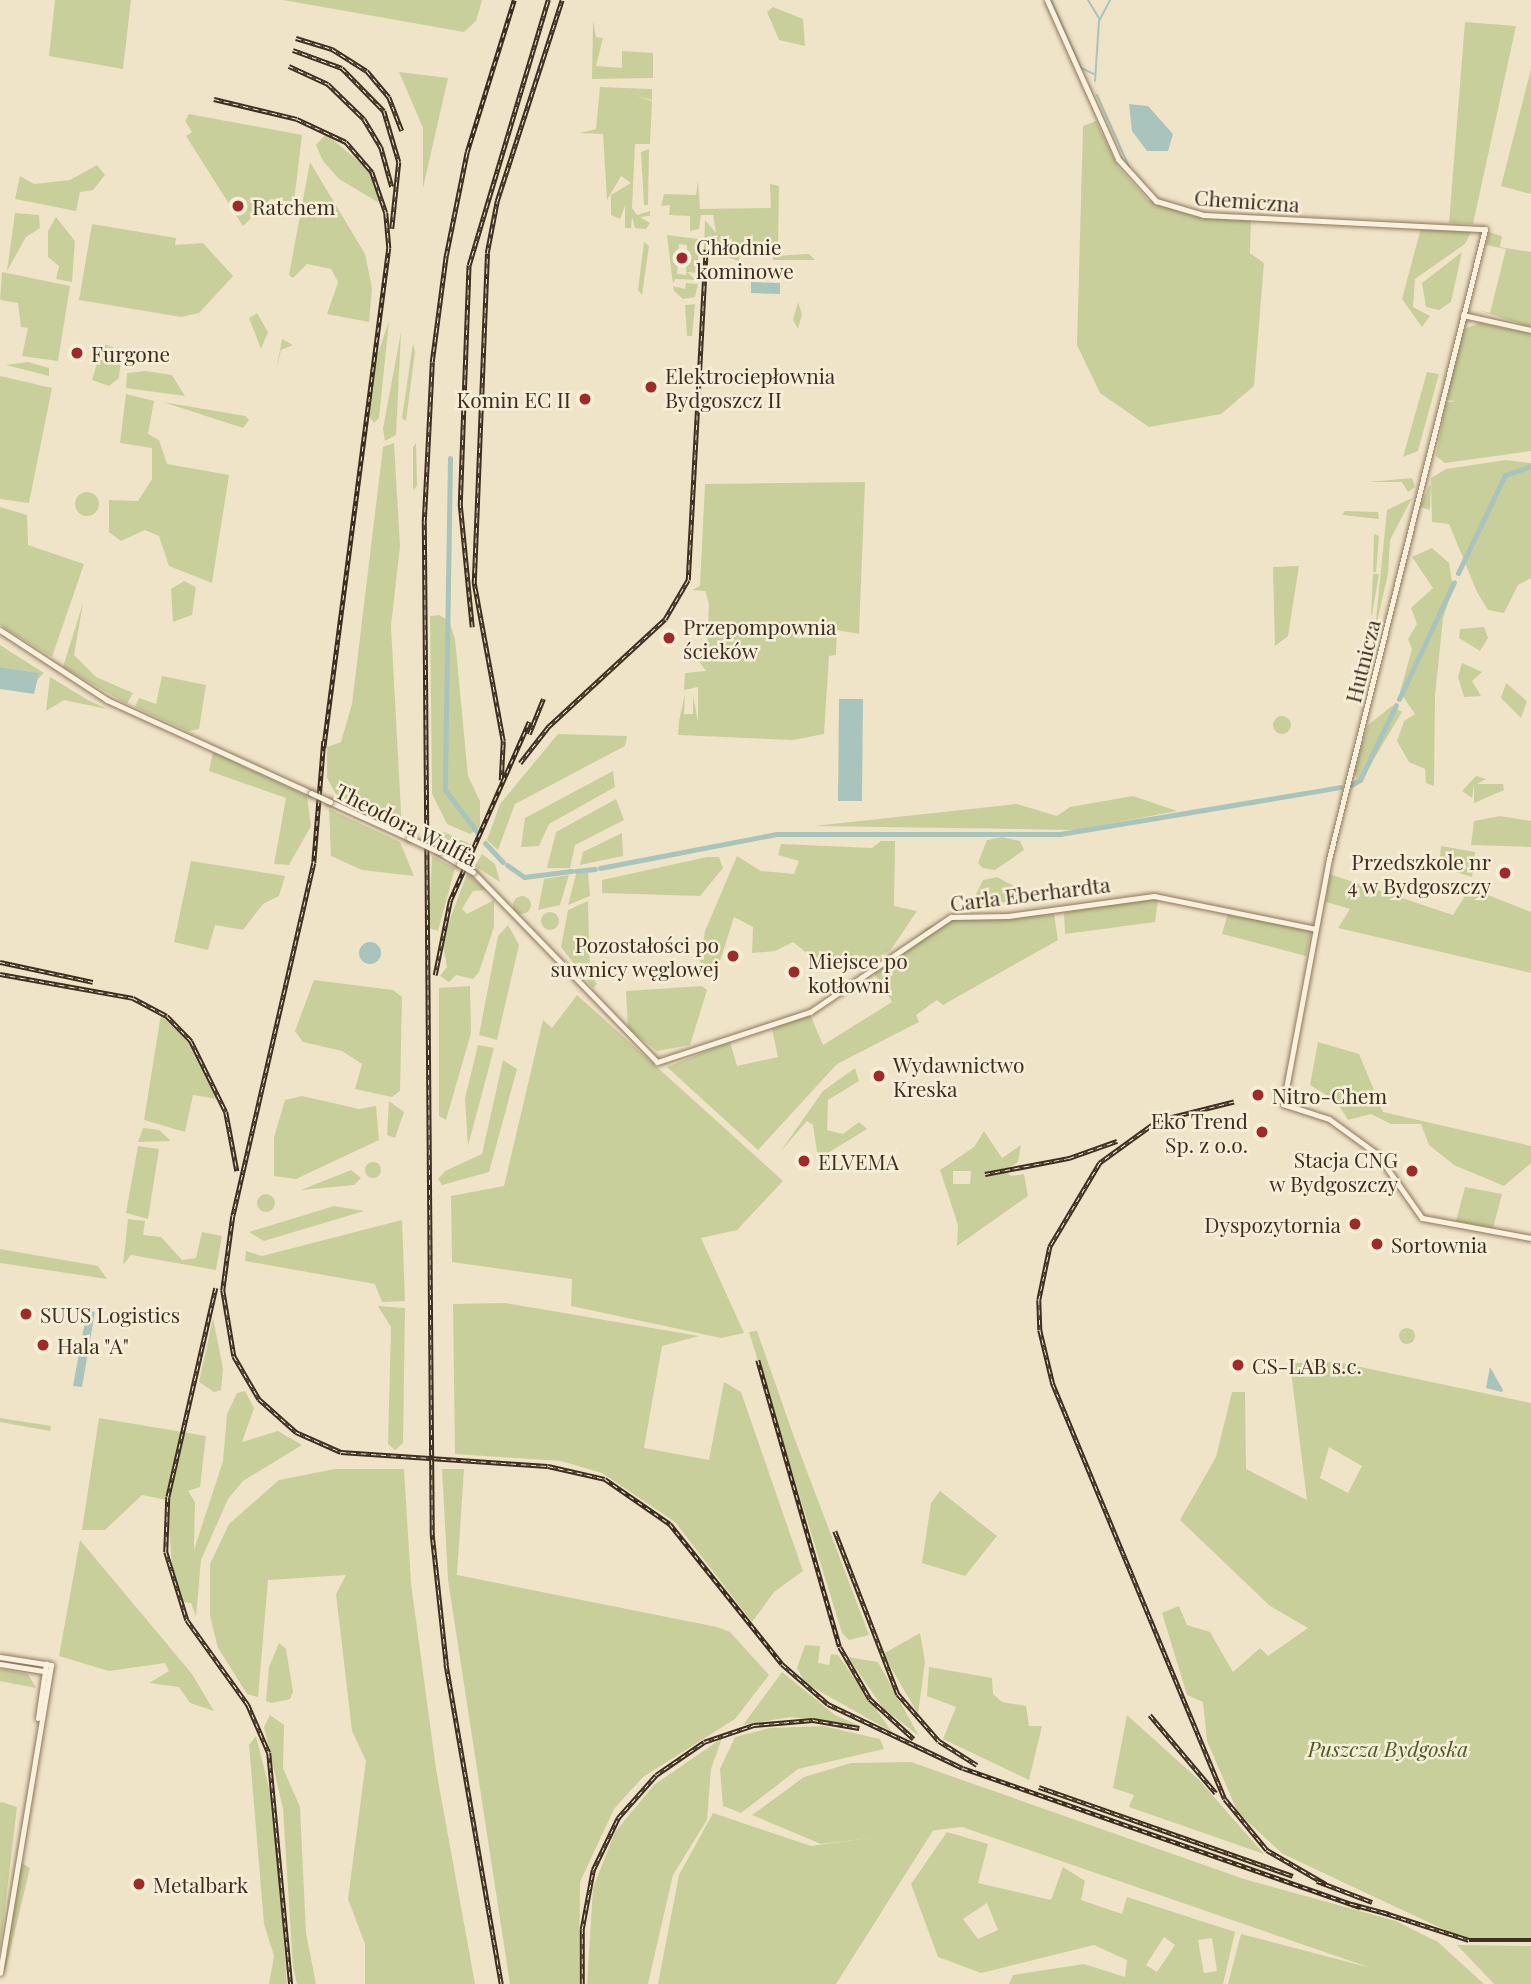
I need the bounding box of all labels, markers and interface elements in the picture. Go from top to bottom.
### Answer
street label: Chemiczna [1194,184,1300,216]
place label: Ratchem [252,193,335,219]
marker: Ratchem [230,198,246,214]
place label: Chłodnie kominowe [696,233,794,283]
marker: Chłodnie kominowe [674,250,690,266]
place label: Furgone [91,340,170,366]
marker: Furgone [69,345,85,361]
place label: Elektrociepłownia Bydgoszcz II [665,362,835,412]
marker: Elektrociepłownia Bydgoszcz II [643,379,659,395]
place label: Komin EC II [456,386,571,412]
marker: Komin EC II [577,391,593,407]
place label: Przepompownia ścieków [683,613,836,663]
street label: Hutnicza [1340,617,1384,705]
marker: Przepompownia ścieków [661,630,677,646]
street label: Theodora Wulffa [331,777,483,871]
place label: Przedszkole nr 4 w Bydgoszczy [1346,848,1491,898]
marker: Przedszkole nr 4 w Bydgoszczy [1497,865,1513,881]
street label: Carla Eberhardta [948,871,1112,915]
place label: Pozostałości po suwnicy węglowej [549,931,719,981]
place label: Miejsce po kotłowni [808,947,908,997]
marker: Pozostałości po suwnicy węglowej [725,948,741,964]
marker: Miejsce po kotłowni [786,964,802,980]
place label: Wydawnictwo Kreska [893,1051,1025,1101]
marker: Wydawnictwo Kreska [871,1068,887,1084]
place label: Nitro-Chem [1272,1082,1387,1108]
marker: Nitro-Chem [1250,1087,1266,1103]
place label: Eko Trend Sp. z o.o. [1150,1107,1248,1157]
marker: Eko Trend Sp. z o.o. [1254,1124,1270,1140]
place label: Stacja CNG w Bydgoszczy [1269,1146,1398,1196]
place label: ELVEMA [818,1148,899,1174]
marker: ELVEMA [796,1153,812,1169]
marker: Stacja CNG w Bydgoszczy [1404,1163,1420,1179]
place label: Dyspozytornia [1204,1211,1341,1237]
marker: Dyspozytornia [1347,1216,1363,1232]
place label: Sortownia [1391,1231,1487,1257]
marker: Sortownia [1369,1236,1385,1252]
place label: SUUS Logistics [40,1301,180,1327]
marker: SUUS Logistics [18,1306,34,1322]
place label: Hala "A" [57,1332,130,1358]
marker: Hala "A" [35,1337,51,1353]
place label: CS-LAB s.c. [1252,1352,1362,1378]
marker: CS-LAB s.c. [1230,1357,1246,1373]
park label: Puszcza Bydgoska [1308,1735,1468,1761]
place label: Metalbark [153,1871,248,1897]
marker: Metalbark [131,1876,147,1892]

